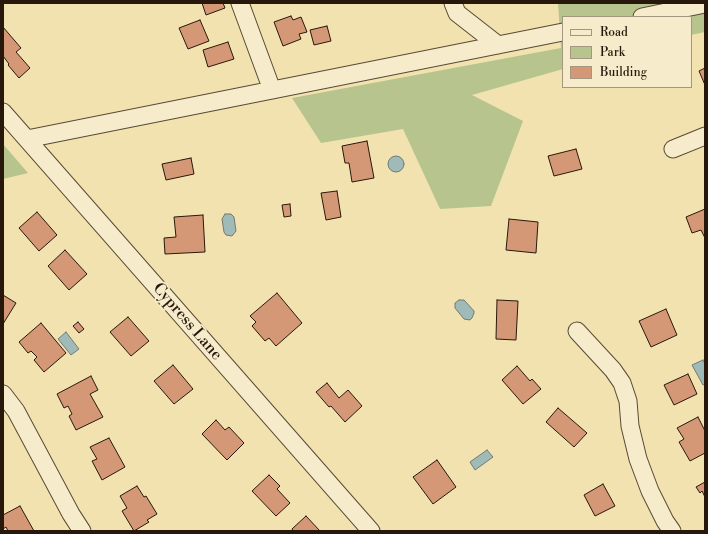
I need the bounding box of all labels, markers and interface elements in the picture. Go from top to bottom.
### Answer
legend [562,16,692,88]
text: Road [600,25,628,40]
text: Park [600,45,625,60]
text: Building [600,65,647,80]
street label: Cypress Lane [148,279,226,365]

